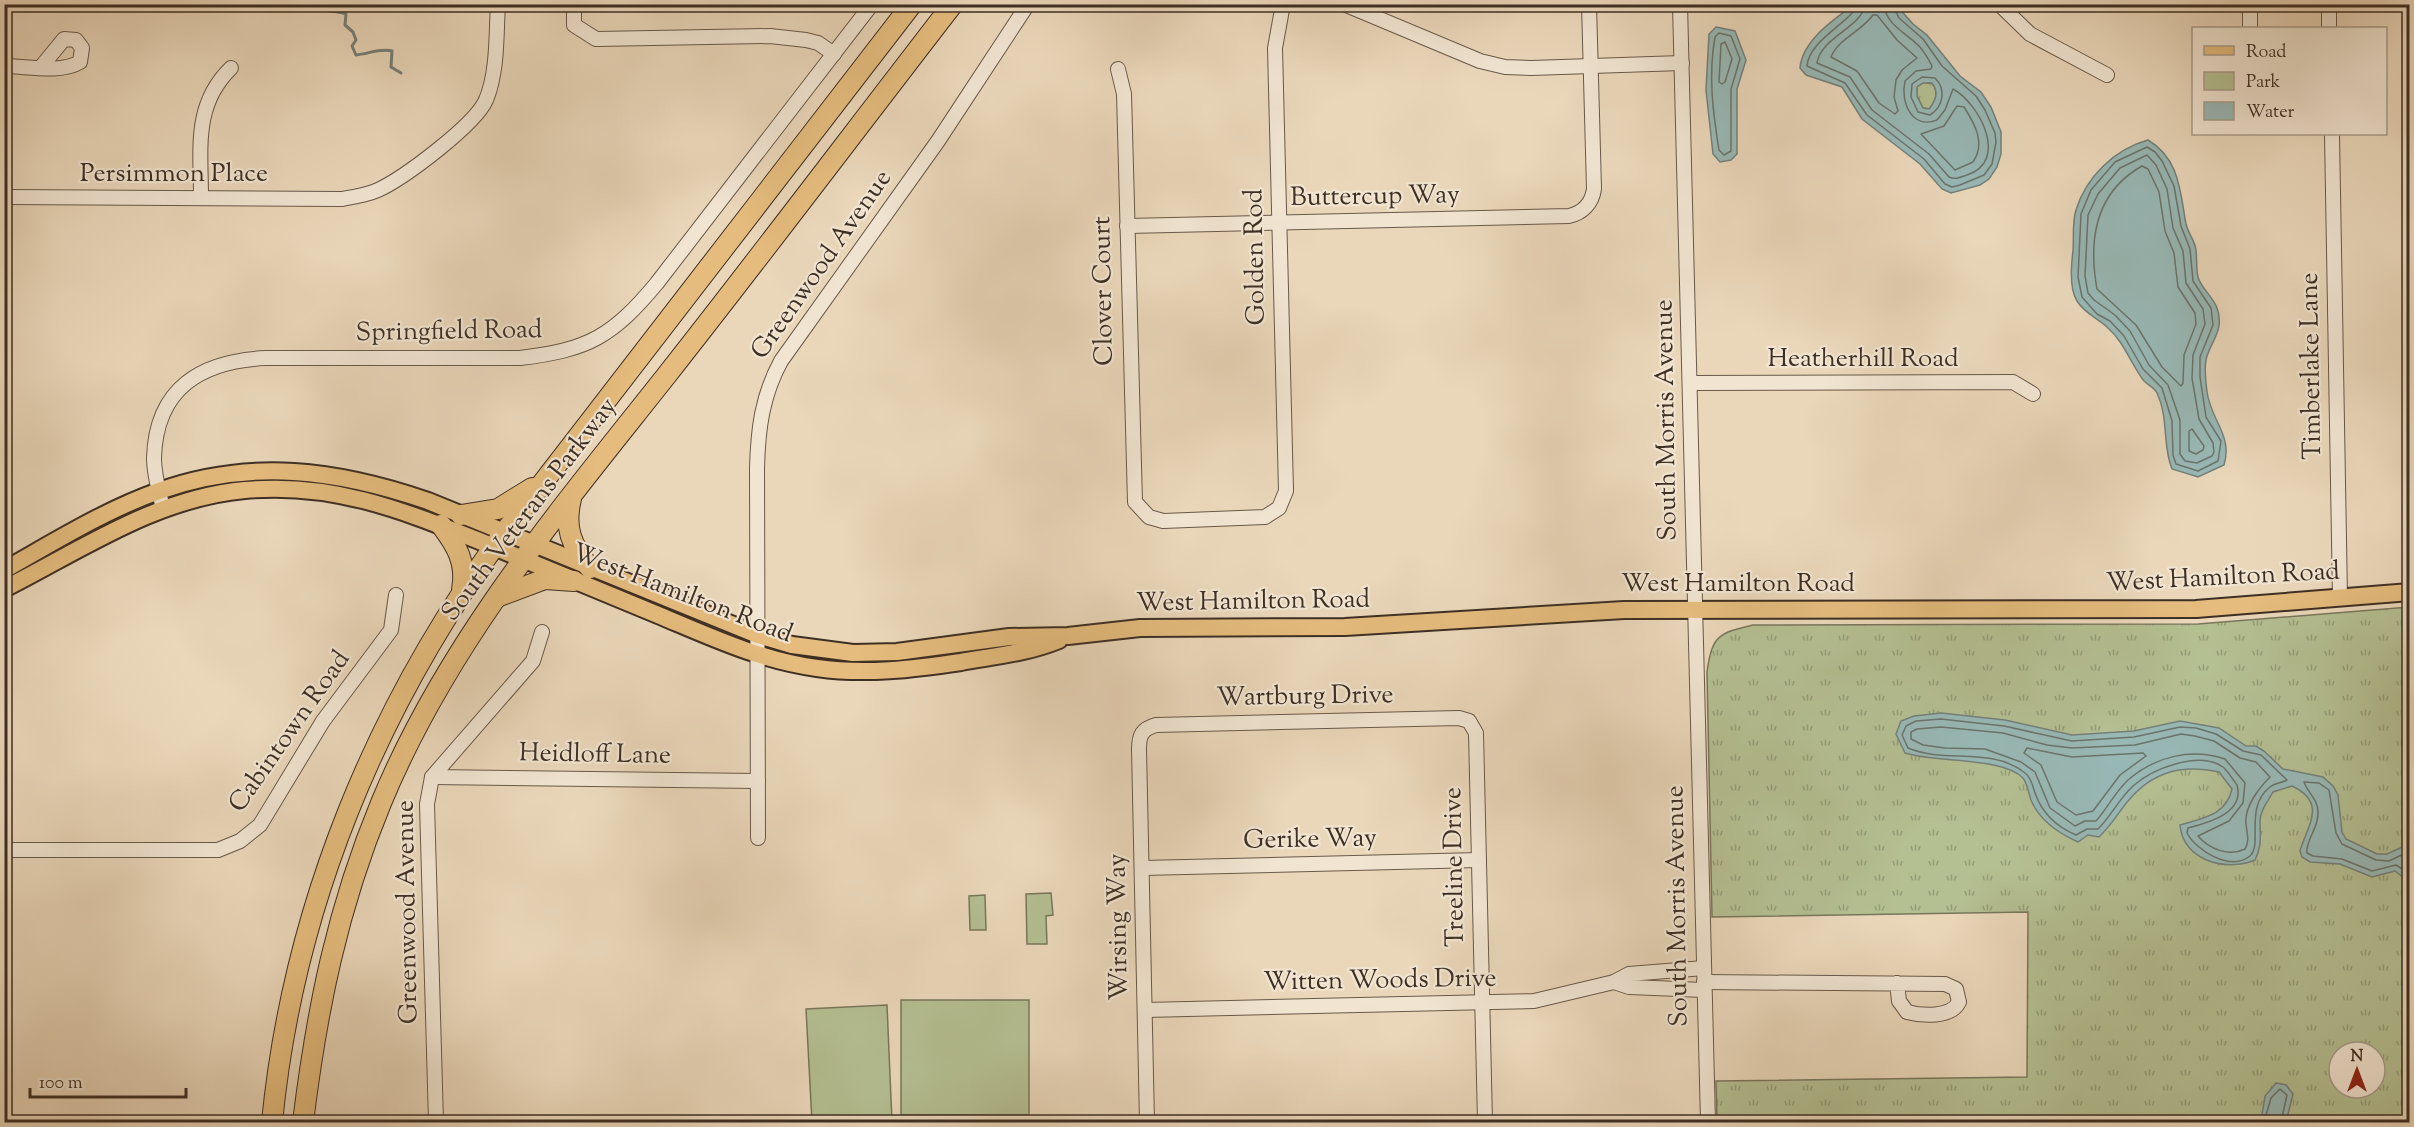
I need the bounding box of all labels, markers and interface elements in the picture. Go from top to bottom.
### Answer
legend [2192,27,2387,135]
text: Road [2246,40,2286,66]
text: Park [2246,70,2281,96]
text: Water [2246,100,2295,126]
street label: Persimmon Place [80,156,268,193]
street label: Greenwood Avenue [743,163,901,367]
street label: Buttercup Way [1290,177,1460,217]
street label: Golden Rod [1236,188,1276,326]
street label: Clover Court [1084,216,1124,366]
street label: Timberlake Lane [2292,272,2332,460]
street label: South Morris Avenue [1646,299,1688,541]
street label: Springfield Road [355,312,543,352]
street label: Heatherhill Road [1767,341,1959,378]
street label: South Veterans Parkway [433,390,627,630]
street label: West Hamilton Road [566,535,798,653]
street label: West Hamilton Road [2105,553,2341,603]
street label: West Hamilton Road [1621,566,1855,603]
street label: West Hamilton Road [1136,581,1371,623]
street label: Cabintown Road [220,643,360,821]
street label: Wartburg Drive [1216,677,1394,717]
street label: Heidloff Lane [519,735,671,775]
street label: South Morris Avenue [1657,785,1699,1027]
street label: Treeline Drive [1435,787,1475,947]
street label: Greenwood Avenue [388,800,428,1024]
street label: Gerike Way [1243,820,1377,860]
street label: Wirsing Way [1099,853,1139,1001]
street label: Witten Woods Drive [1263,960,1497,1002]
north arrow [2327,1040,2387,1100]
text: N [2351,1046,2364,1069]
scale bar [30,1061,186,1099]
text: 100 m [39,1071,83,1097]

